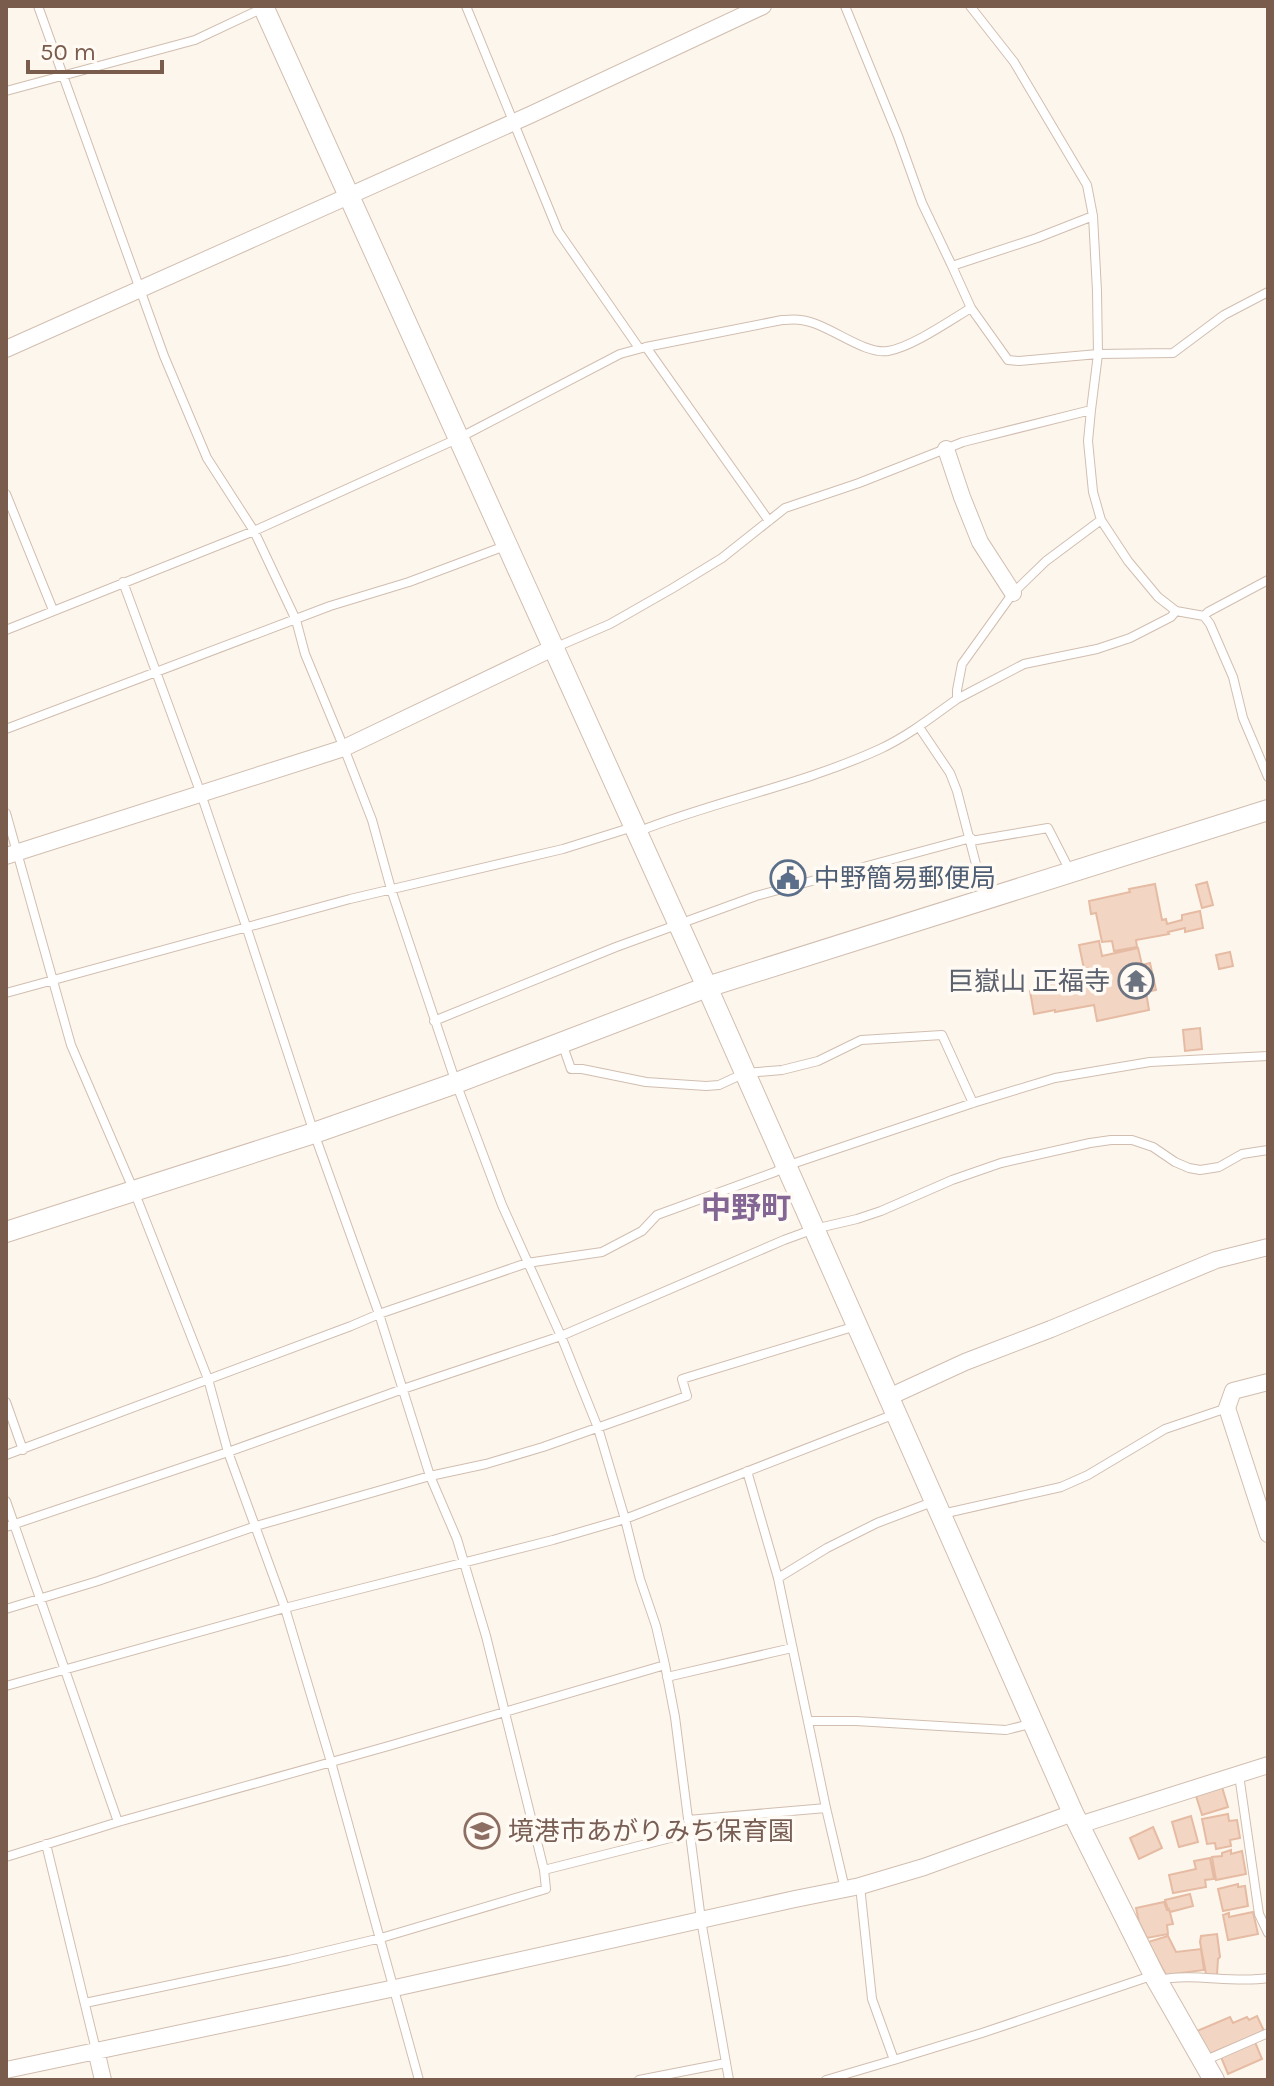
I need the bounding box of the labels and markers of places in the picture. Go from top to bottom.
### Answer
public building icon: 中野簡易郵便局 [769,859,807,897]
place label: 中野簡易郵便局 [814,863,996,894]
temple icon: 巨嶽山 正福寺 [1117,962,1155,1000]
place label: 巨嶽山 正福寺 [948,966,1110,997]
school or university icon: 境港市あがりみち保育園 [463,1812,501,1850]
place label: 境港市あがりみち保育園 [508,1816,794,1847]

